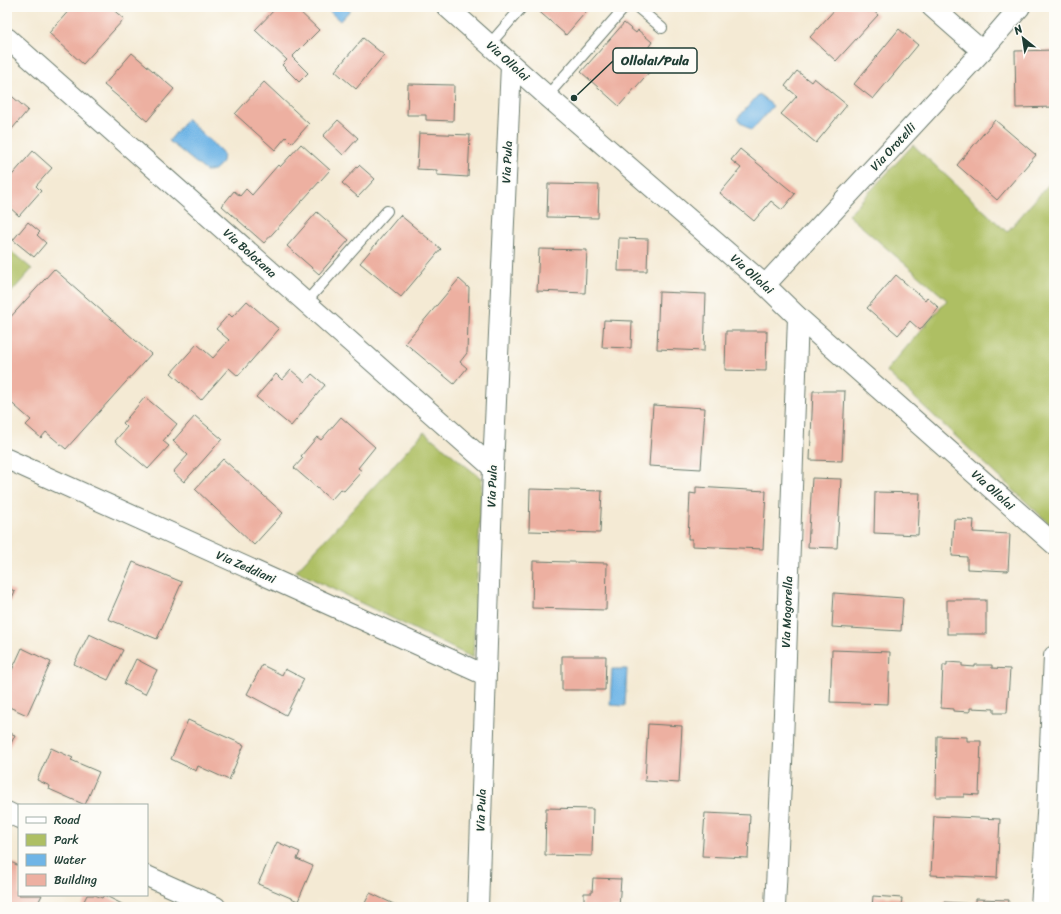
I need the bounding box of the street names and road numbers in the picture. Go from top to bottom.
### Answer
street label: Via Ollolai [481,35,536,87]
street label: Via Orotelli [865,117,922,176]
street label: Via Pula [495,140,519,184]
street label: Via Bolotana [218,223,282,283]
street label: Via Ollolai [725,248,780,300]
street label: Via Pula [480,464,504,508]
street label: Via Ollolai [966,464,1021,516]
street label: Via Zeddiani [213,544,280,590]
street label: Via Mogorella [775,576,799,648]
street label: Via Pula [469,788,493,832]

